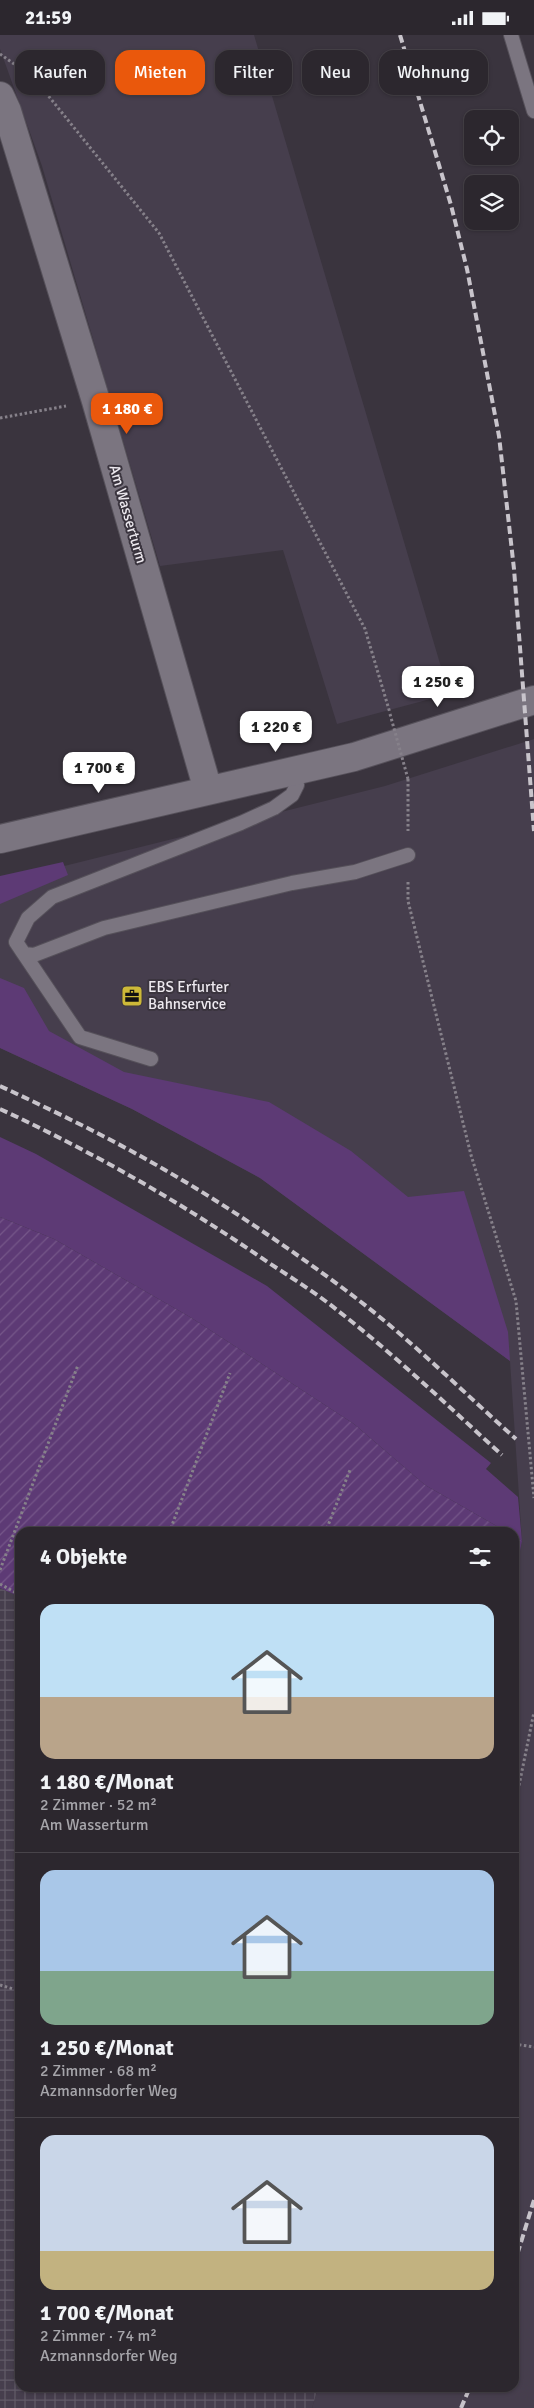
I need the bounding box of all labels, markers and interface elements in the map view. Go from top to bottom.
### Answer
text: 21:59 [25,6,72,30]
chip: Kaufen [15,50,105,95]
chip: Mieten [115,50,205,95]
chip: Filter [215,50,292,95]
chip: Neu [302,50,369,95]
chip: Wohnung [379,50,488,95]
map controls [464,110,519,230]
button: locate [464,110,519,165]
button: layers [464,175,519,230]
pin: 1 180 € [81,393,173,435]
text: 1 180 € [102,399,152,419]
street label: Am Wasserturm [105,463,151,565]
pin: 1 250 € [392,665,484,708]
text: 1 250 € [413,672,463,692]
pin: 1 220 € [230,711,322,753]
text: 1 220 € [251,717,301,737]
pin: 1 700 € [53,751,145,794]
text: 1 700 € [74,758,124,778]
place label: EBS Erfurter Bahnservice [148,978,229,1013]
office icon: EBS Erfurter Bahnservice [120,984,144,1008]
icon: filters [466,1543,494,1571]
text: 4 Objekte [40,1544,127,1570]
icon: home [222,1637,312,1727]
text: 1 180 €/Monat [40,1769,174,1795]
text: 2 Zimmer · 52 m² [40,1795,157,1815]
text: Am Wasserturm [40,1815,148,1835]
icon: home [222,1902,312,1992]
text: 1 250 €/Monat [40,2035,174,2061]
text: 2 Zimmer · 68 m² [40,2061,157,2081]
text: Azmannsdorfer Weg [40,2081,177,2101]
icon: home [222,2167,312,2257]
text: 1 700 €/Monat [40,2300,174,2326]
text: 2 Zimmer · 74 m² [40,2326,157,2346]
text: Azmannsdorfer Weg [40,2346,177,2366]

